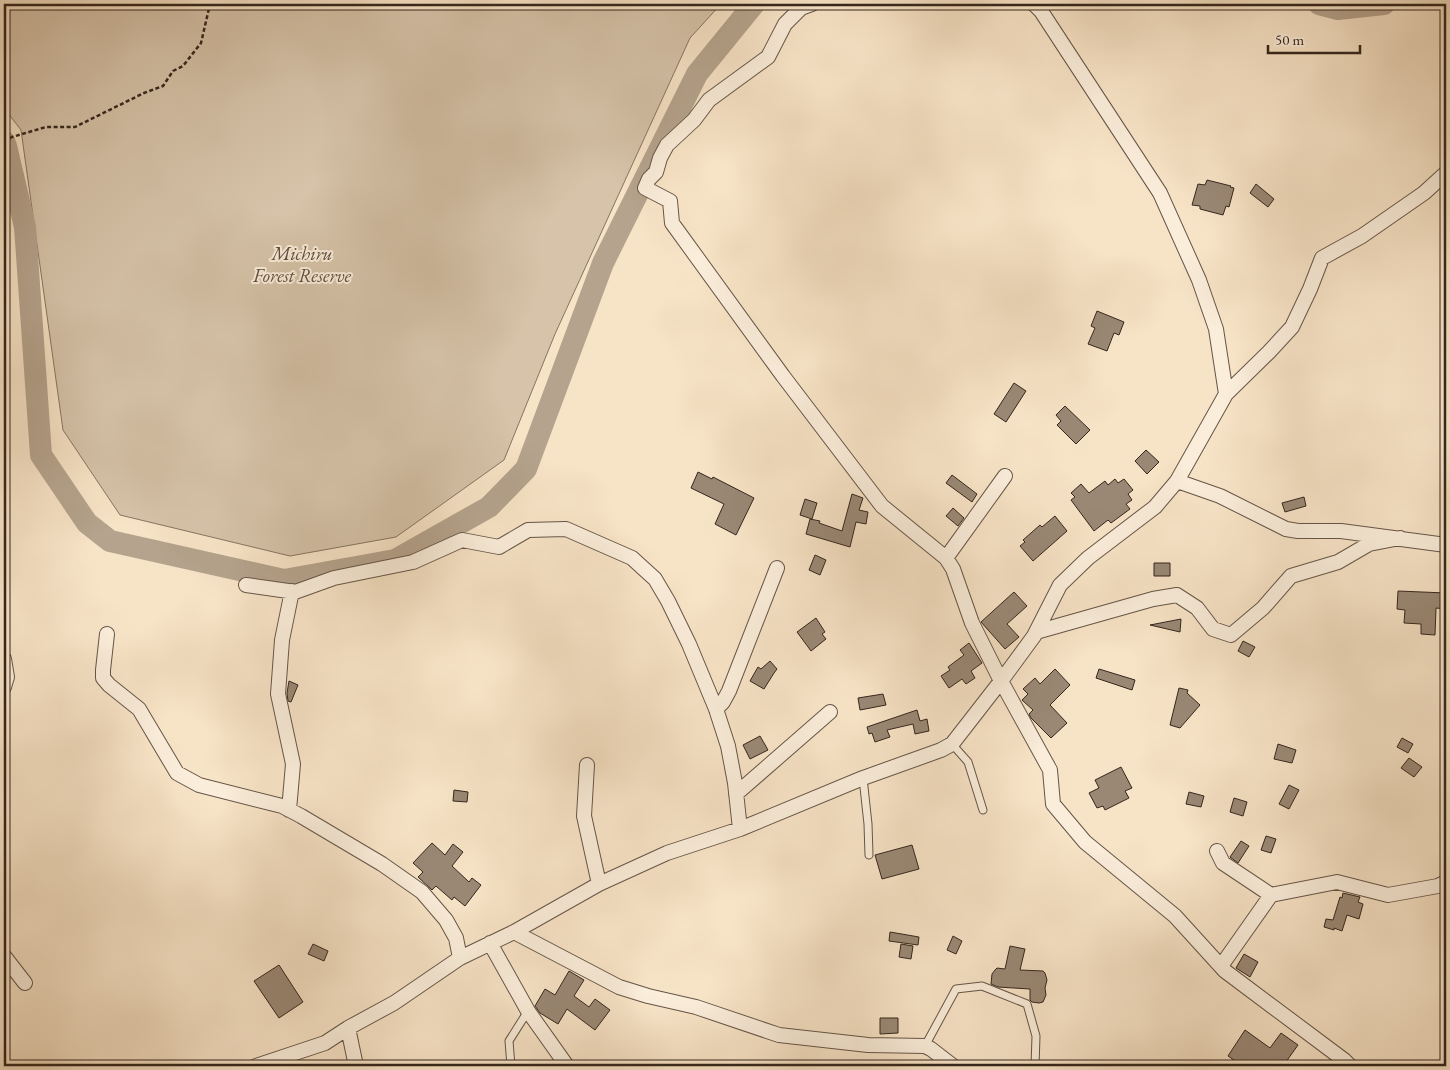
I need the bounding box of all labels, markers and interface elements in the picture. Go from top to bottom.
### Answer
scale bar [1268,22,1360,54]
text: 50 m [1275,30,1304,49]
park label: Michiru Forest Reserve [252,241,351,288]

